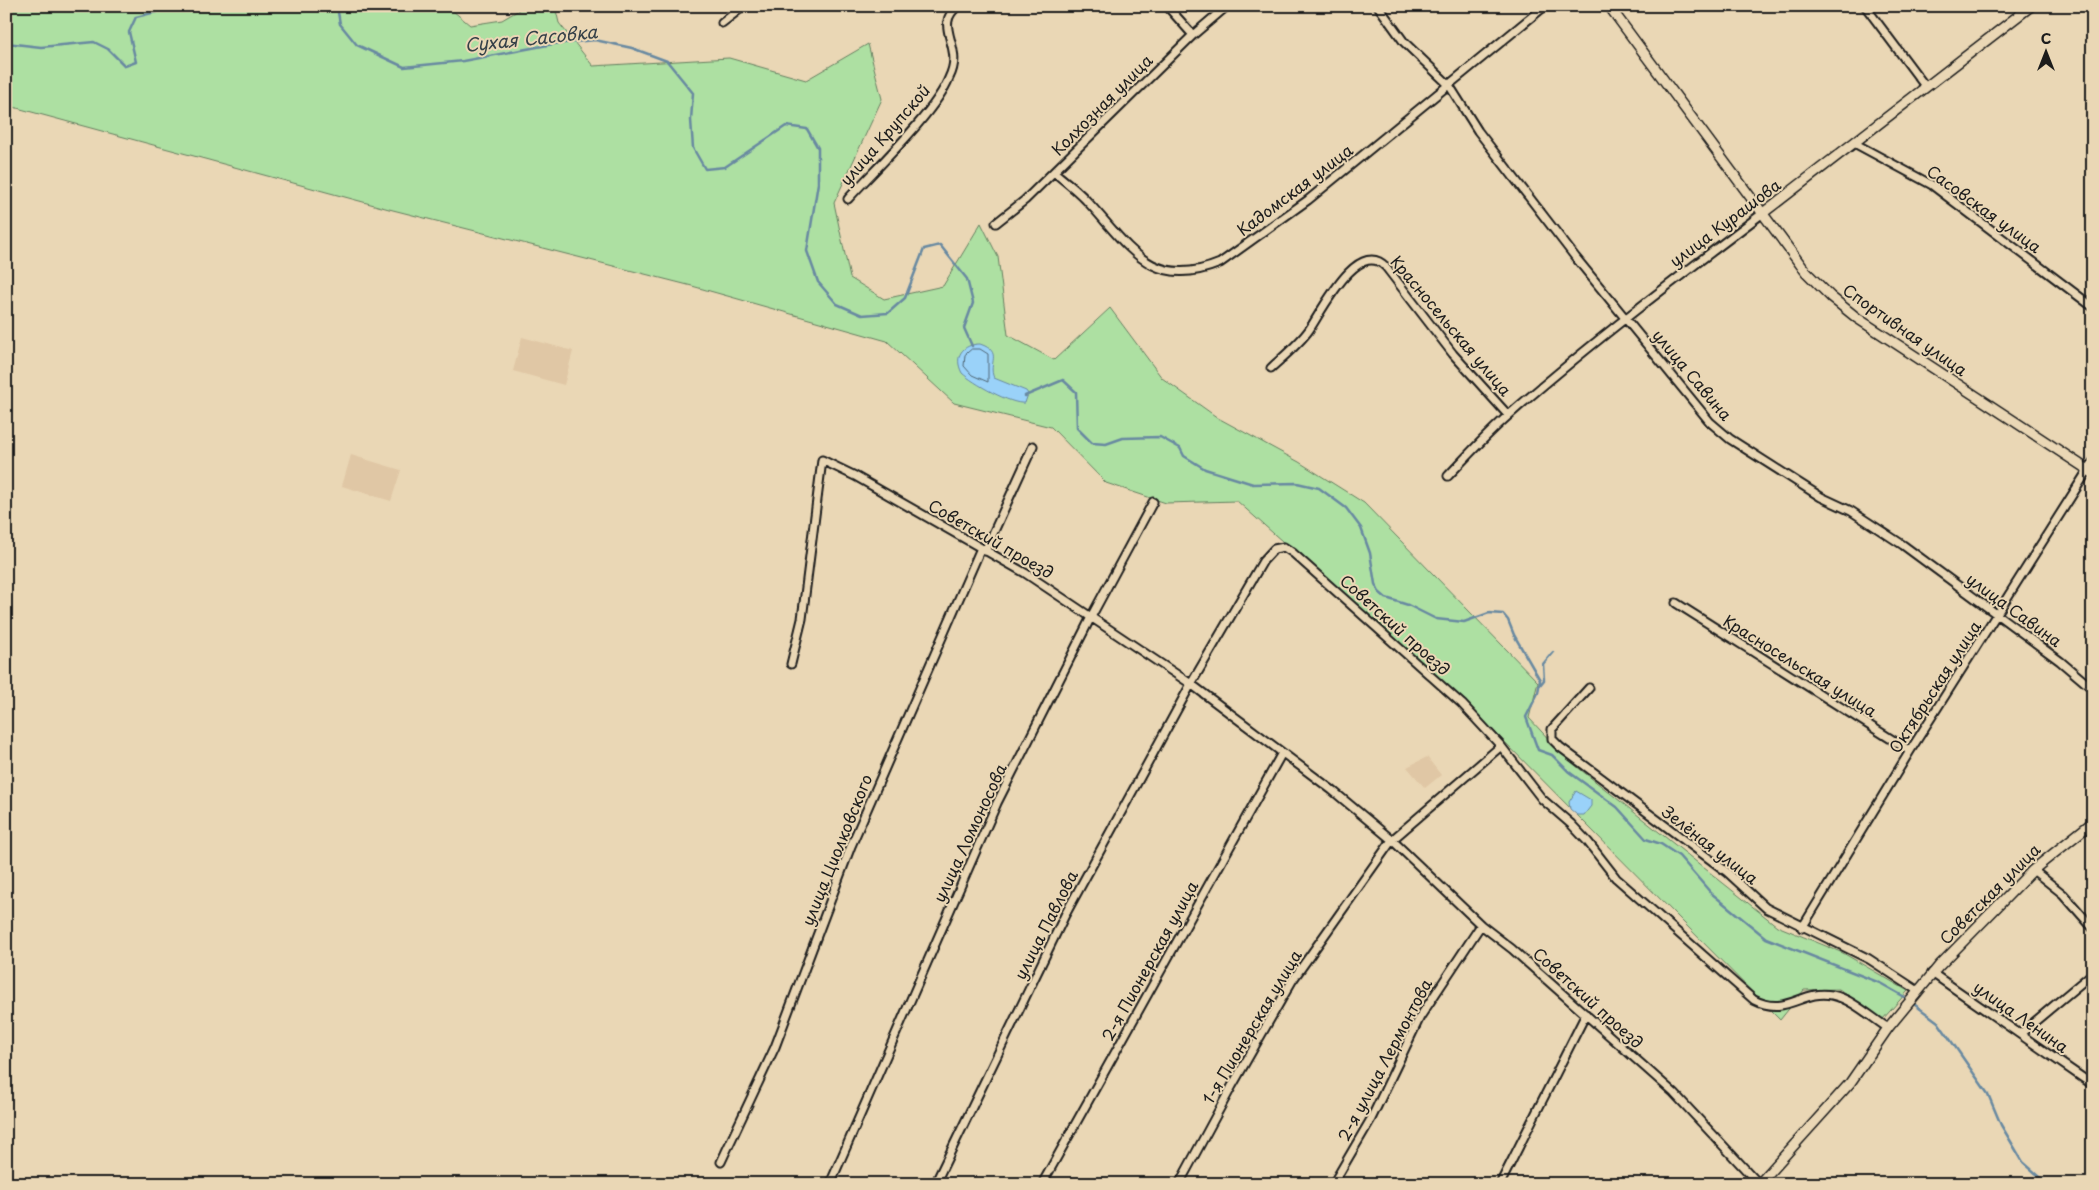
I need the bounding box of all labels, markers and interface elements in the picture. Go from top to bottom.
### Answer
water label: Сухая Сасовка [463,17,599,58]
north arrow [2022,28,2072,78]
text: С [2041,28,2051,49]
street label: Колхозная улица [1045,48,1157,160]
street label: улица Крупской [833,78,935,190]
street label: Кадомская улица [1231,138,1357,241]
street label: Сасовская улица [1922,158,2047,258]
street label: улица Курашова [1664,172,1785,272]
street label: Красносельская улица [1386,250,1518,401]
street label: Спортивная улица [1838,277,1973,381]
street label: улица Савина [1647,323,1738,425]
street label: Советский проезд [924,492,1059,584]
street label: улица Савина [1962,566,2067,652]
street label: Советский проезд [1335,568,1456,680]
street label: Красносельская улица [1719,608,1882,722]
street label: Октябрьская улица [1882,615,1986,758]
street label: улица Ломоносова [926,759,1012,906]
street label: улица Циолковского [795,770,877,929]
street label: Зелёная улица [1657,799,1764,889]
street label: Советская улица [1933,837,2045,949]
street label: улица Павлова [1007,866,1083,983]
street label: 2-я Пионерская улица [1095,876,1203,1045]
street label: Советский проезд [1528,941,1649,1053]
street label: 1-я Пионерская улица [1196,945,1307,1108]
street label: 2-я улица Лермонтова [1331,974,1437,1145]
street label: улица Ленина [1969,975,2074,1058]

